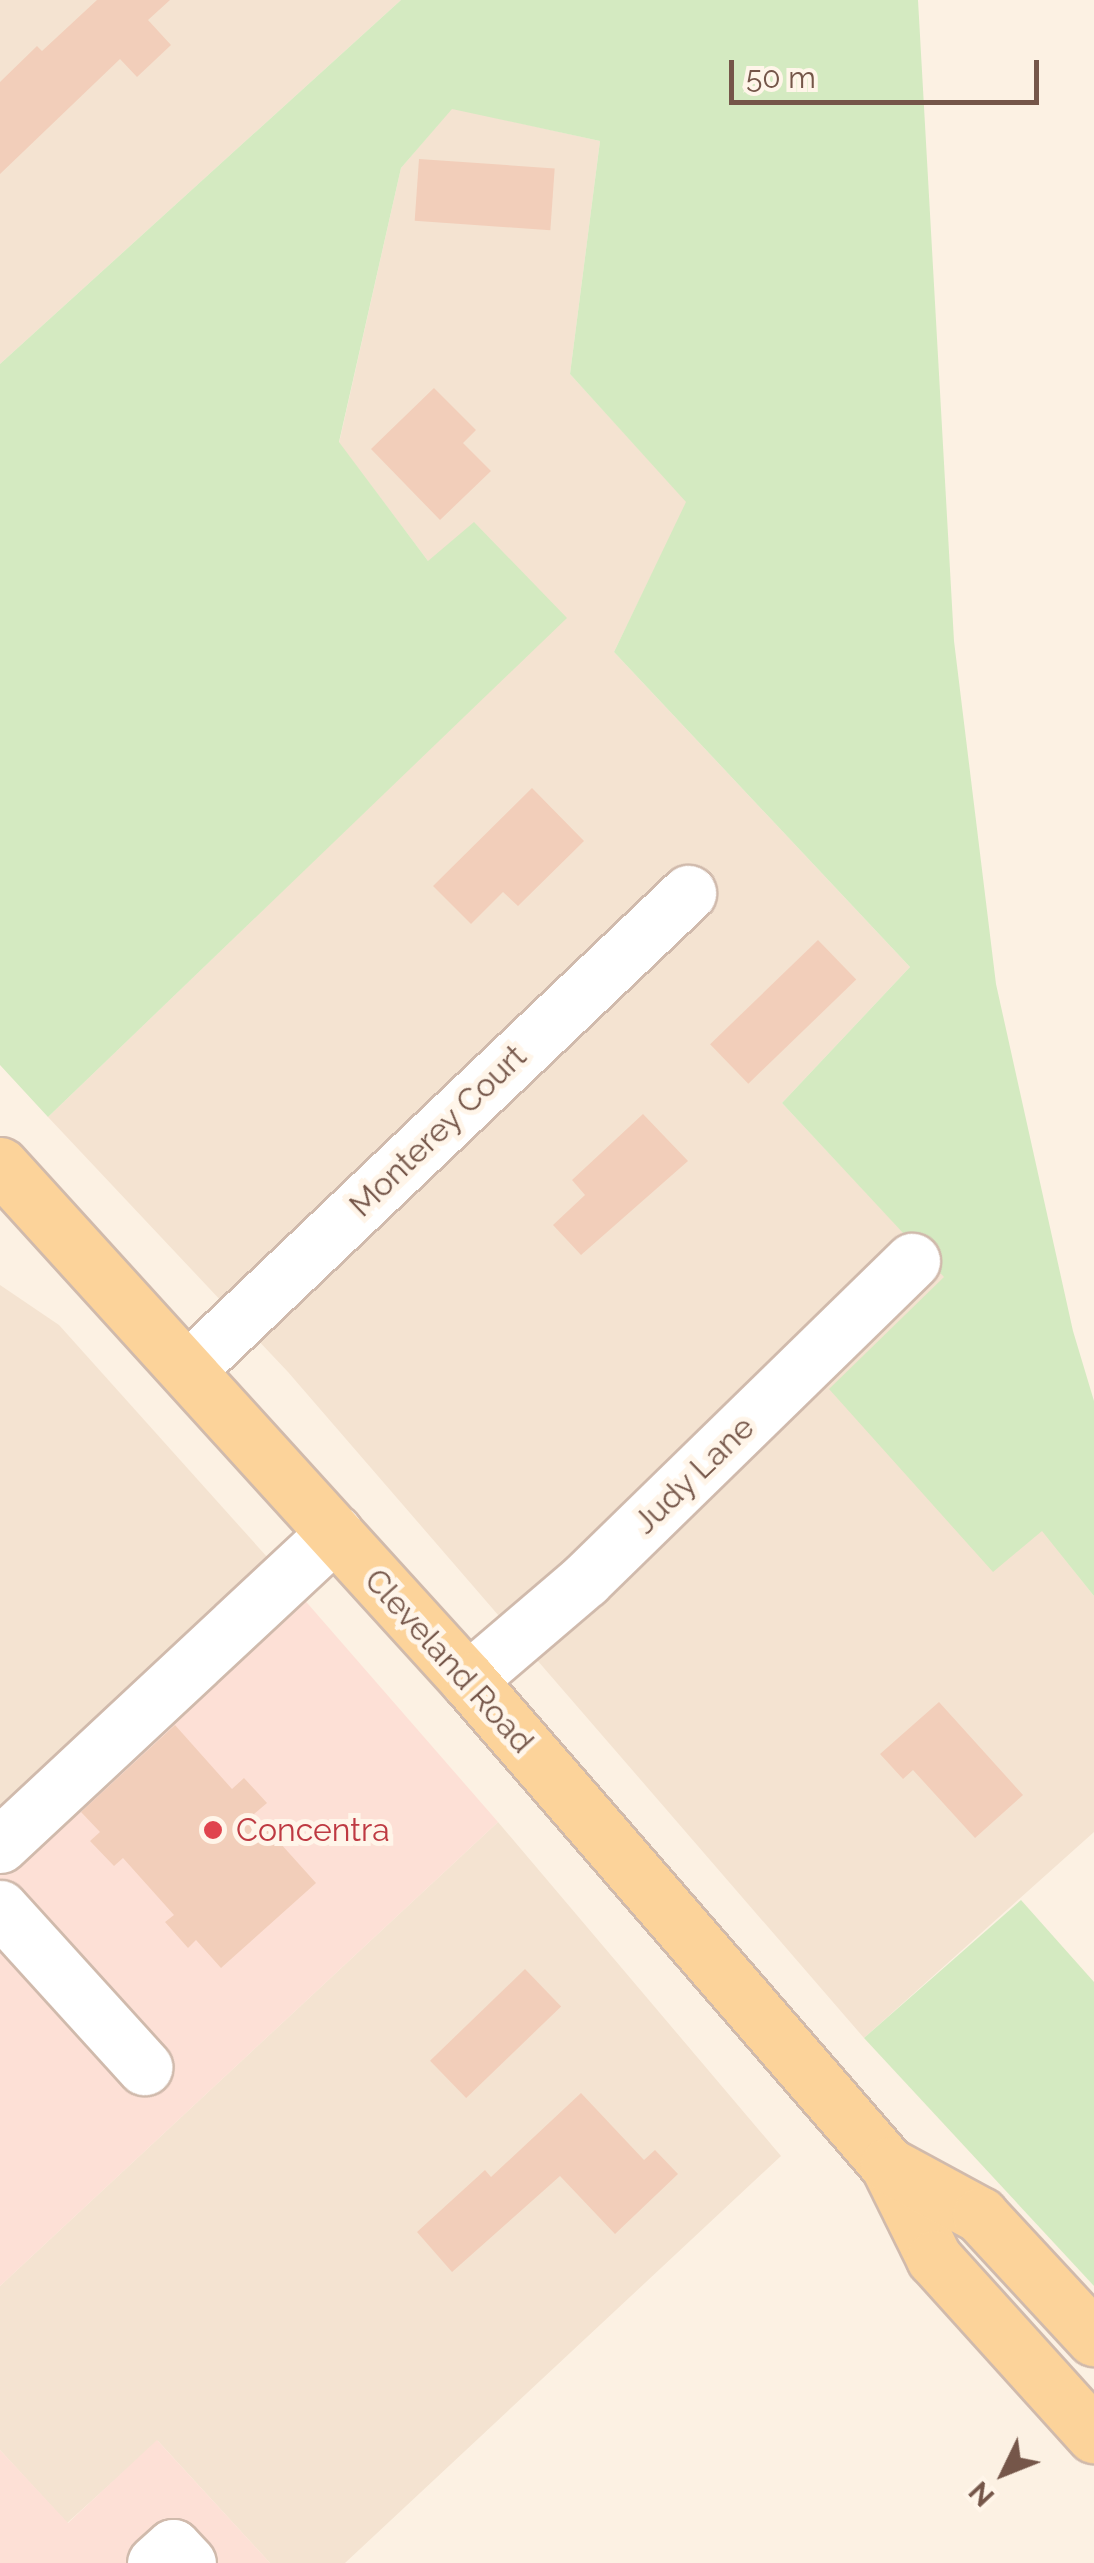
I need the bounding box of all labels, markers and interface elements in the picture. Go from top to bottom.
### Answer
scale bar [734,40,1044,102]
text: 50 m [746,60,816,95]
street label: Monterey Court [342,1037,534,1225]
street label: Judy Lane [626,1408,762,1542]
street label: Cleveland Road [356,1561,542,1761]
place label: Concentra [236,1811,390,1849]
marker: Concentra [200,1817,226,1843]
north arrow [954,2423,1054,2523]
text: N [962,2475,1001,2513]

